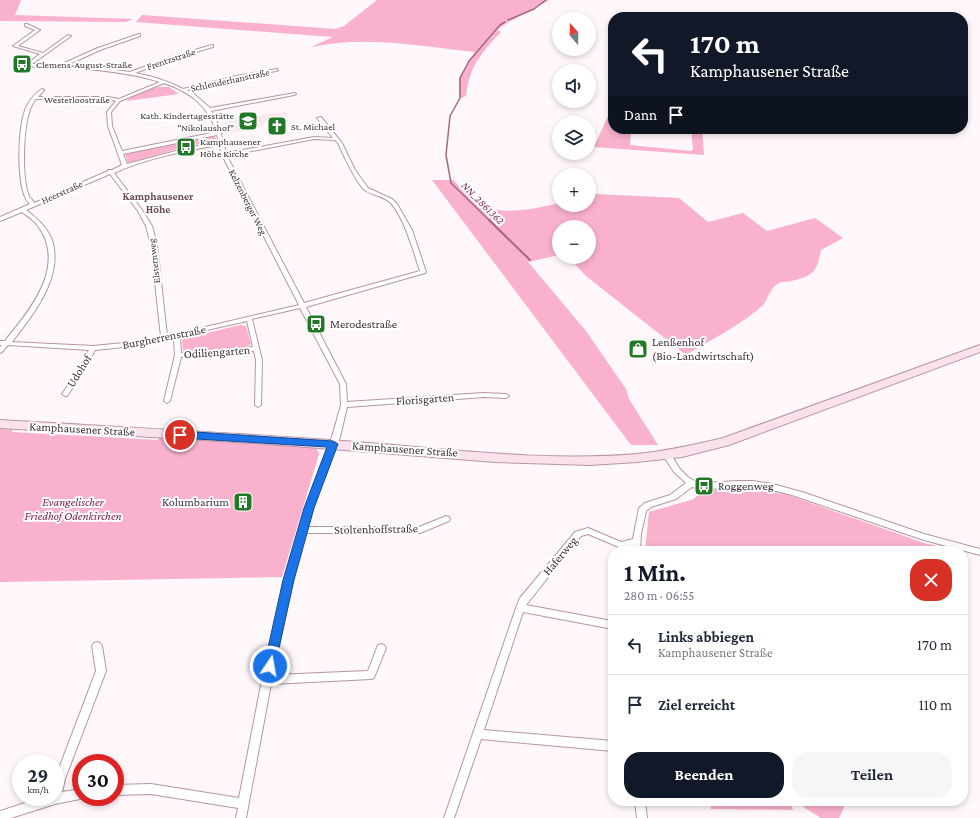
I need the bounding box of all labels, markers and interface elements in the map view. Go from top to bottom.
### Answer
north arrow [552,12,596,56]
map controls [552,12,596,264]
icon: left [624,28,676,80]
text: 170 m [690,28,760,59]
street label: Frentzstraße [145,46,197,72]
bus stop icon: Clemens-August-Straße [11,53,33,75]
place label: Clemens-August-Straße [36,59,133,70]
text: Kamphausener Straße [690,61,849,81]
button: sound [552,64,596,108]
street label: Schlenderhanstraße [190,66,271,94]
street label: Westerloostraße [44,94,111,105]
icon: arrive [665,104,687,126]
text: Dann [624,107,657,123]
place label: Kath. Kindertagesstätte "Nikolaushof" [140,110,235,133]
school or university icon: Kath. Kindertagesstätte "Nikolaushof" [237,110,259,132]
church icon: St. Michael [266,115,288,137]
button: layers [552,116,596,160]
place label: St. Michael [291,121,336,132]
bus stop icon: Kamphausener Höhe Kirche [175,136,197,158]
place label: Kamphausener Höhe Kirche [200,136,261,159]
street label: Kelzenberger Weg [227,167,269,237]
button: + [552,168,596,212]
street label: Heerstraße [40,178,85,206]
water label: NN_2861362 [459,179,507,227]
district label: Kamphausener Höhe [123,190,194,215]
button: − [552,220,596,264]
street label: Elsternweg [146,238,162,284]
bus stop icon: Merodestraße [305,313,327,335]
place label: Merodestraße [330,317,397,331]
street label: Burgherrenstraße [121,322,207,352]
place label: Lenßenhof (Bio-Landwirtschaft) [652,335,754,363]
shop icon: Lenßenhof (Bio-Landwirtschaft) [627,338,649,360]
street label: Odiliengarten [183,343,251,361]
street label: Udohof [64,351,95,390]
street label: Florisgarten [395,390,455,408]
pin [163,418,197,452]
street label: Kamphausener Straße [29,419,135,439]
icon: arrive [169,424,191,446]
street label: Kamphausener Straße [352,438,458,460]
bus stop icon: Roggenweg [693,475,715,497]
place label: Roggenweg [718,479,774,493]
building icon: Kolumbarium [232,491,254,513]
park label: Evangelischer Friedhof Odenkirchen [24,495,122,523]
place label: Kolumbarium [162,495,229,509]
street label: Stoltenhoffstraße [334,521,418,537]
street label: Haferweg [540,534,580,578]
text: 1 Min. [624,559,686,586]
button: close [910,559,952,601]
text: 280 m · 06:55 [624,588,694,603]
text: Links abbiegen [658,629,754,645]
icon: left [624,634,646,656]
text: 170 m [917,637,952,653]
position arrow [249,645,291,687]
text: Kamphausener Straße [658,645,773,660]
icon: arrive [624,694,646,716]
text: Ziel erreicht [658,697,735,713]
text: 110 m [919,697,952,713]
button: Beenden [624,752,784,798]
button: Teilen [792,752,952,798]
speed limit sign: 30 [72,754,124,806]
text: 29 [27,764,49,786]
text: km/h [27,784,49,795]

